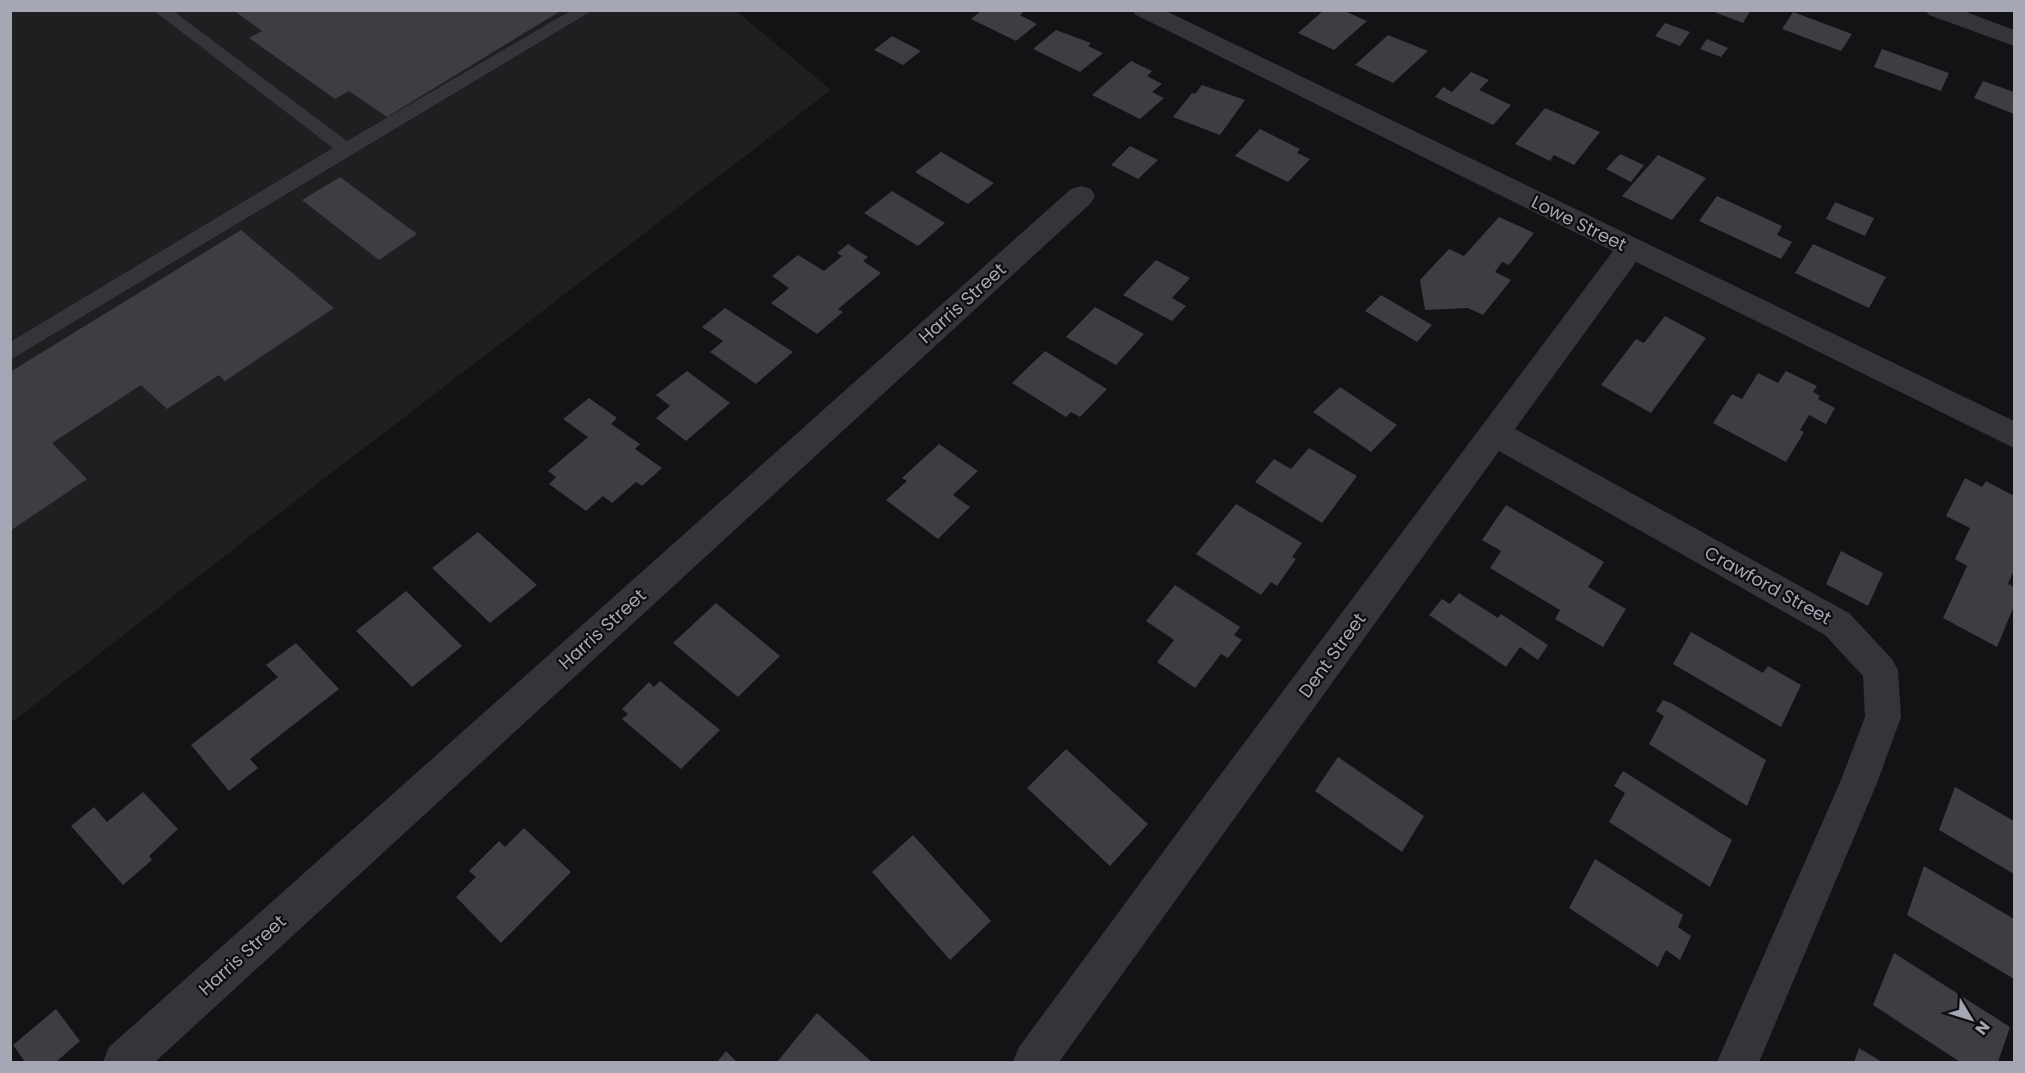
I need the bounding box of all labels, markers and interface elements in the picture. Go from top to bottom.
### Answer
street label: Lowe Street [1527,189,1631,257]
street label: Harris Street [913,257,1011,349]
street label: Crawford Street [1700,540,1836,630]
street label: Harris Street [553,583,651,675]
street label: Dent Street [1293,607,1371,703]
street label: Harris Street [193,909,291,1001]
north arrow [1941,989,2001,1049]
text: N [1970,1016,1995,1040]

